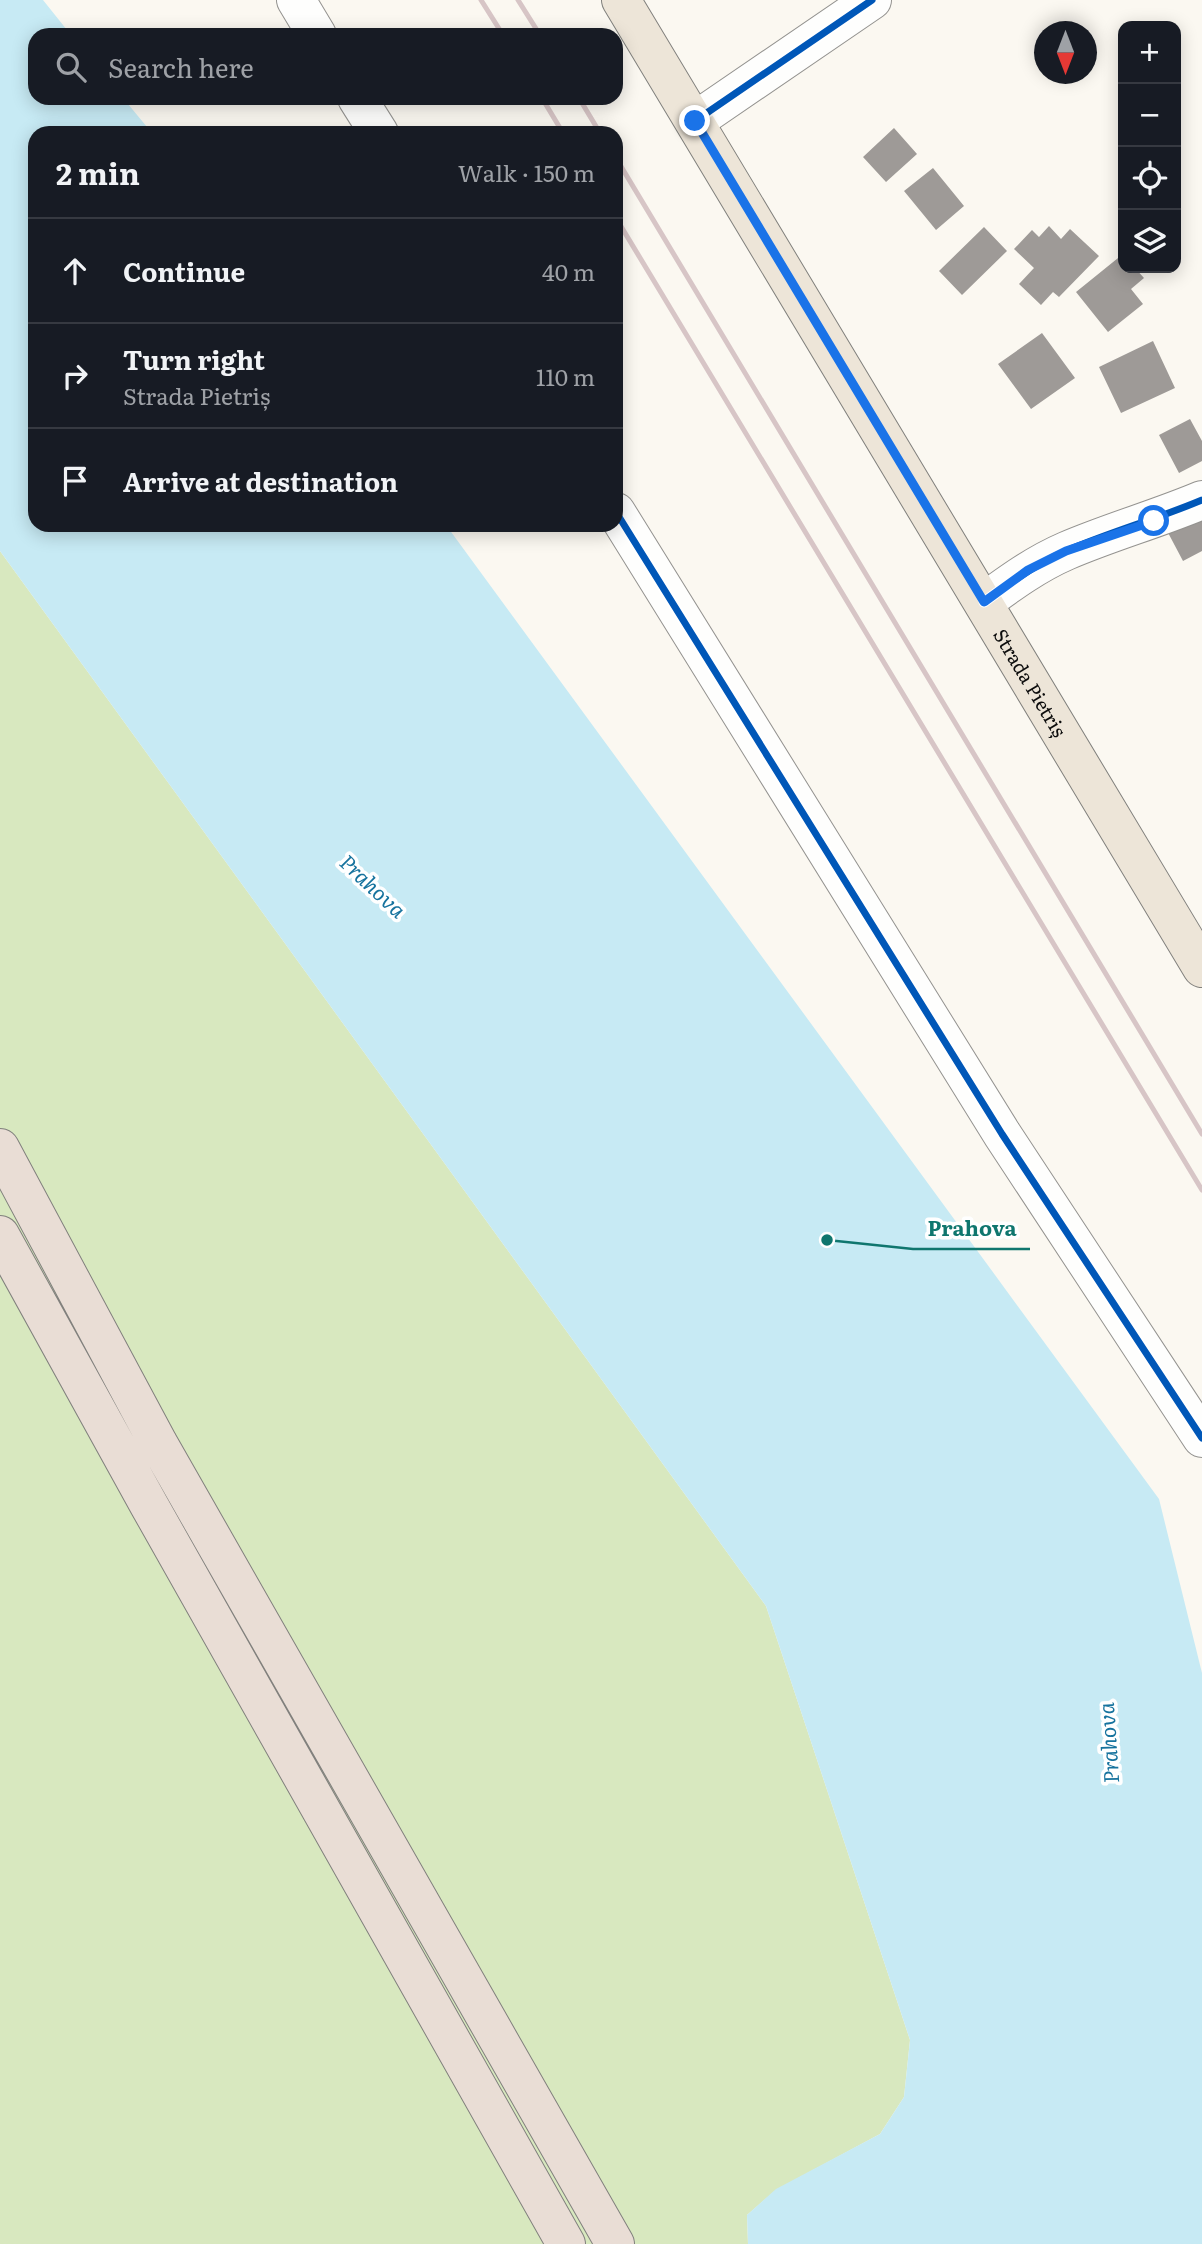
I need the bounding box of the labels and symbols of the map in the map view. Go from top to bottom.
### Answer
north arrow [1034,21,1097,84]
route end [679,105,710,136]
route start [1138,505,1169,536]
street label: Strada Pietriș [987,623,1074,742]
water label: Prahova [334,846,414,924]
callout: Prahova [913,1207,1030,1249]
text: Prahova [927,1211,1017,1242]
water label: Prahova [1089,1702,1125,1784]

